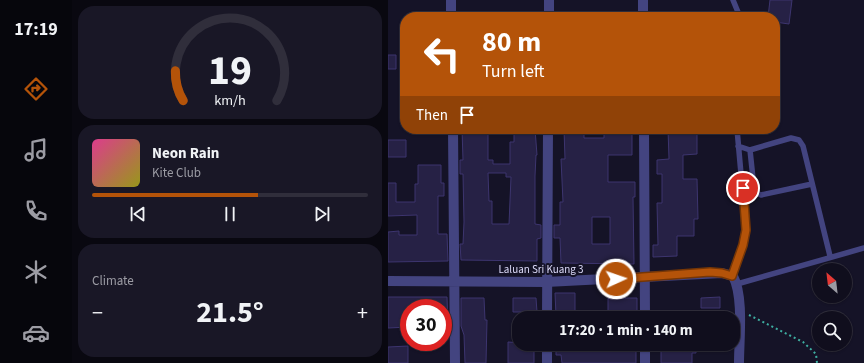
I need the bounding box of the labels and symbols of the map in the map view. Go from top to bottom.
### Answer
pin [726,171,760,205]
position arrow [595,258,637,300]
street label: Laluan Sri Kuang 3 [498,262,584,277]
north arrow [812,263,852,303]
speed limit sign: 30 [400,299,452,351]

